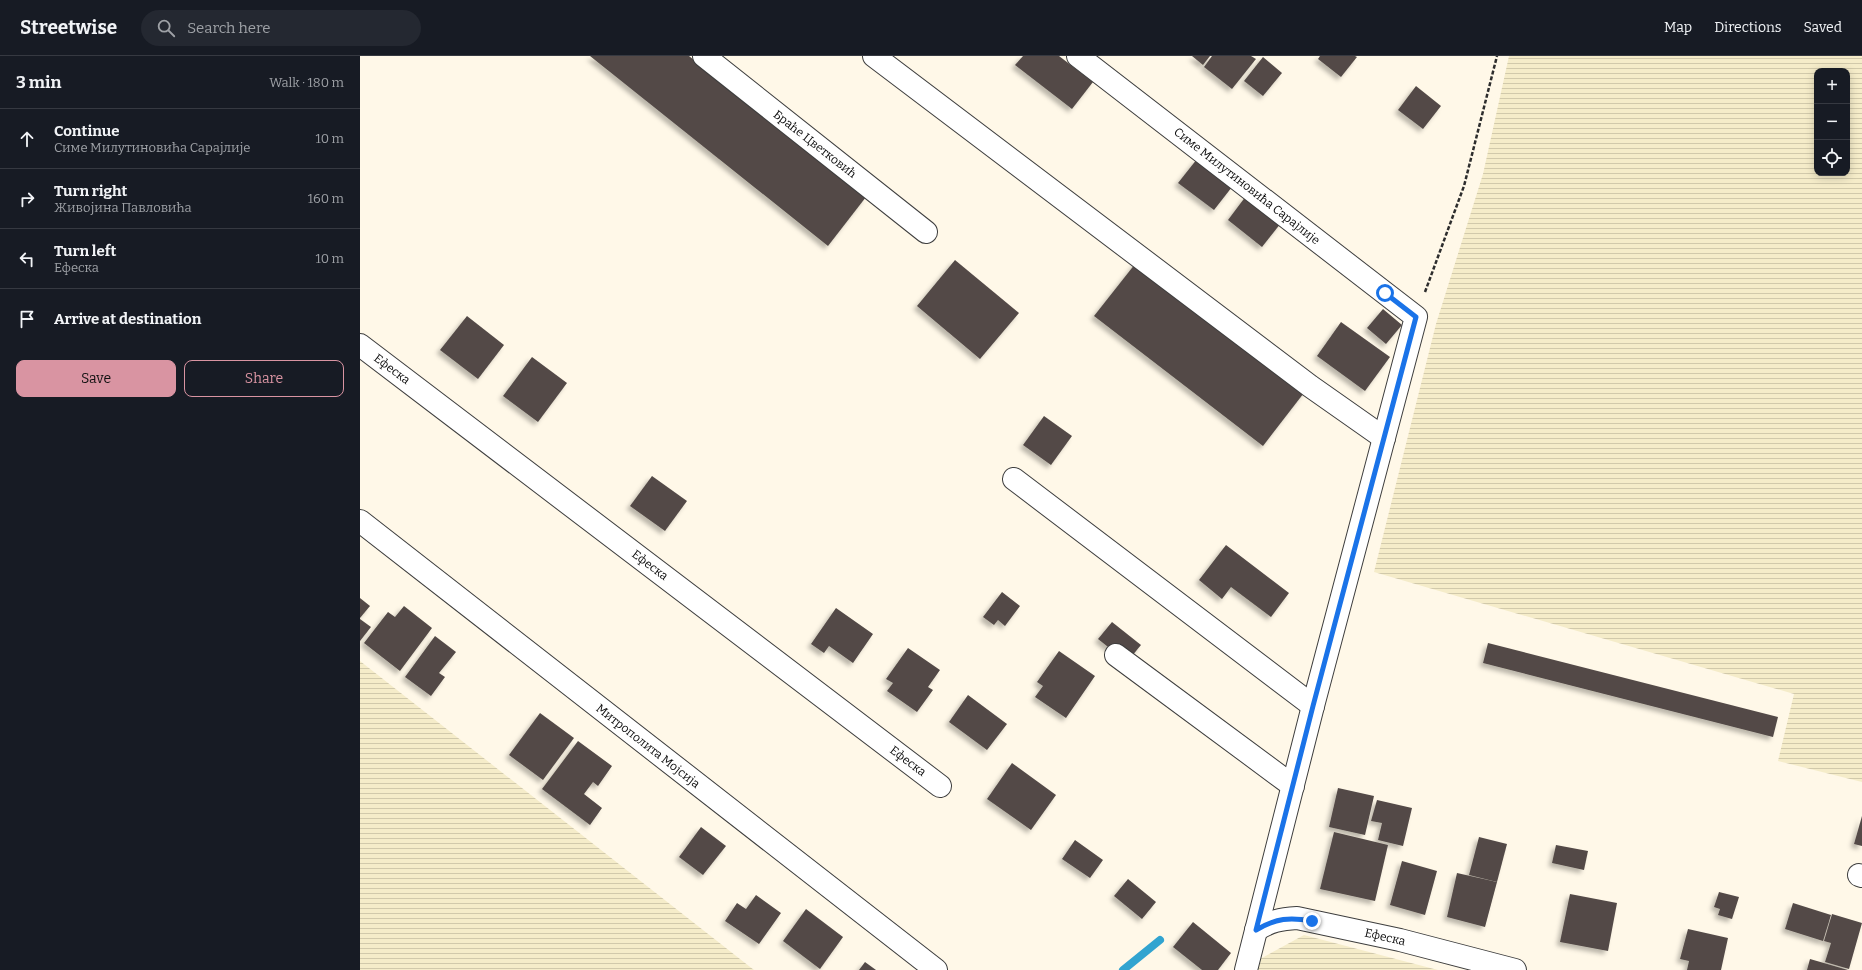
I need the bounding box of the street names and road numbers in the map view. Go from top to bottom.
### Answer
street label: Браће Цветковић [771,107,860,181]
street label: Симе Милутиновића Сарајлије [1171,125,1323,247]
street label: Ефеска [371,351,413,387]
street label: Ефеска [629,547,671,583]
street label: Митрополита Мојсија [593,701,703,791]
street label: Ефеска [887,743,929,779]
street label: Ефеска [1363,926,1407,949]

